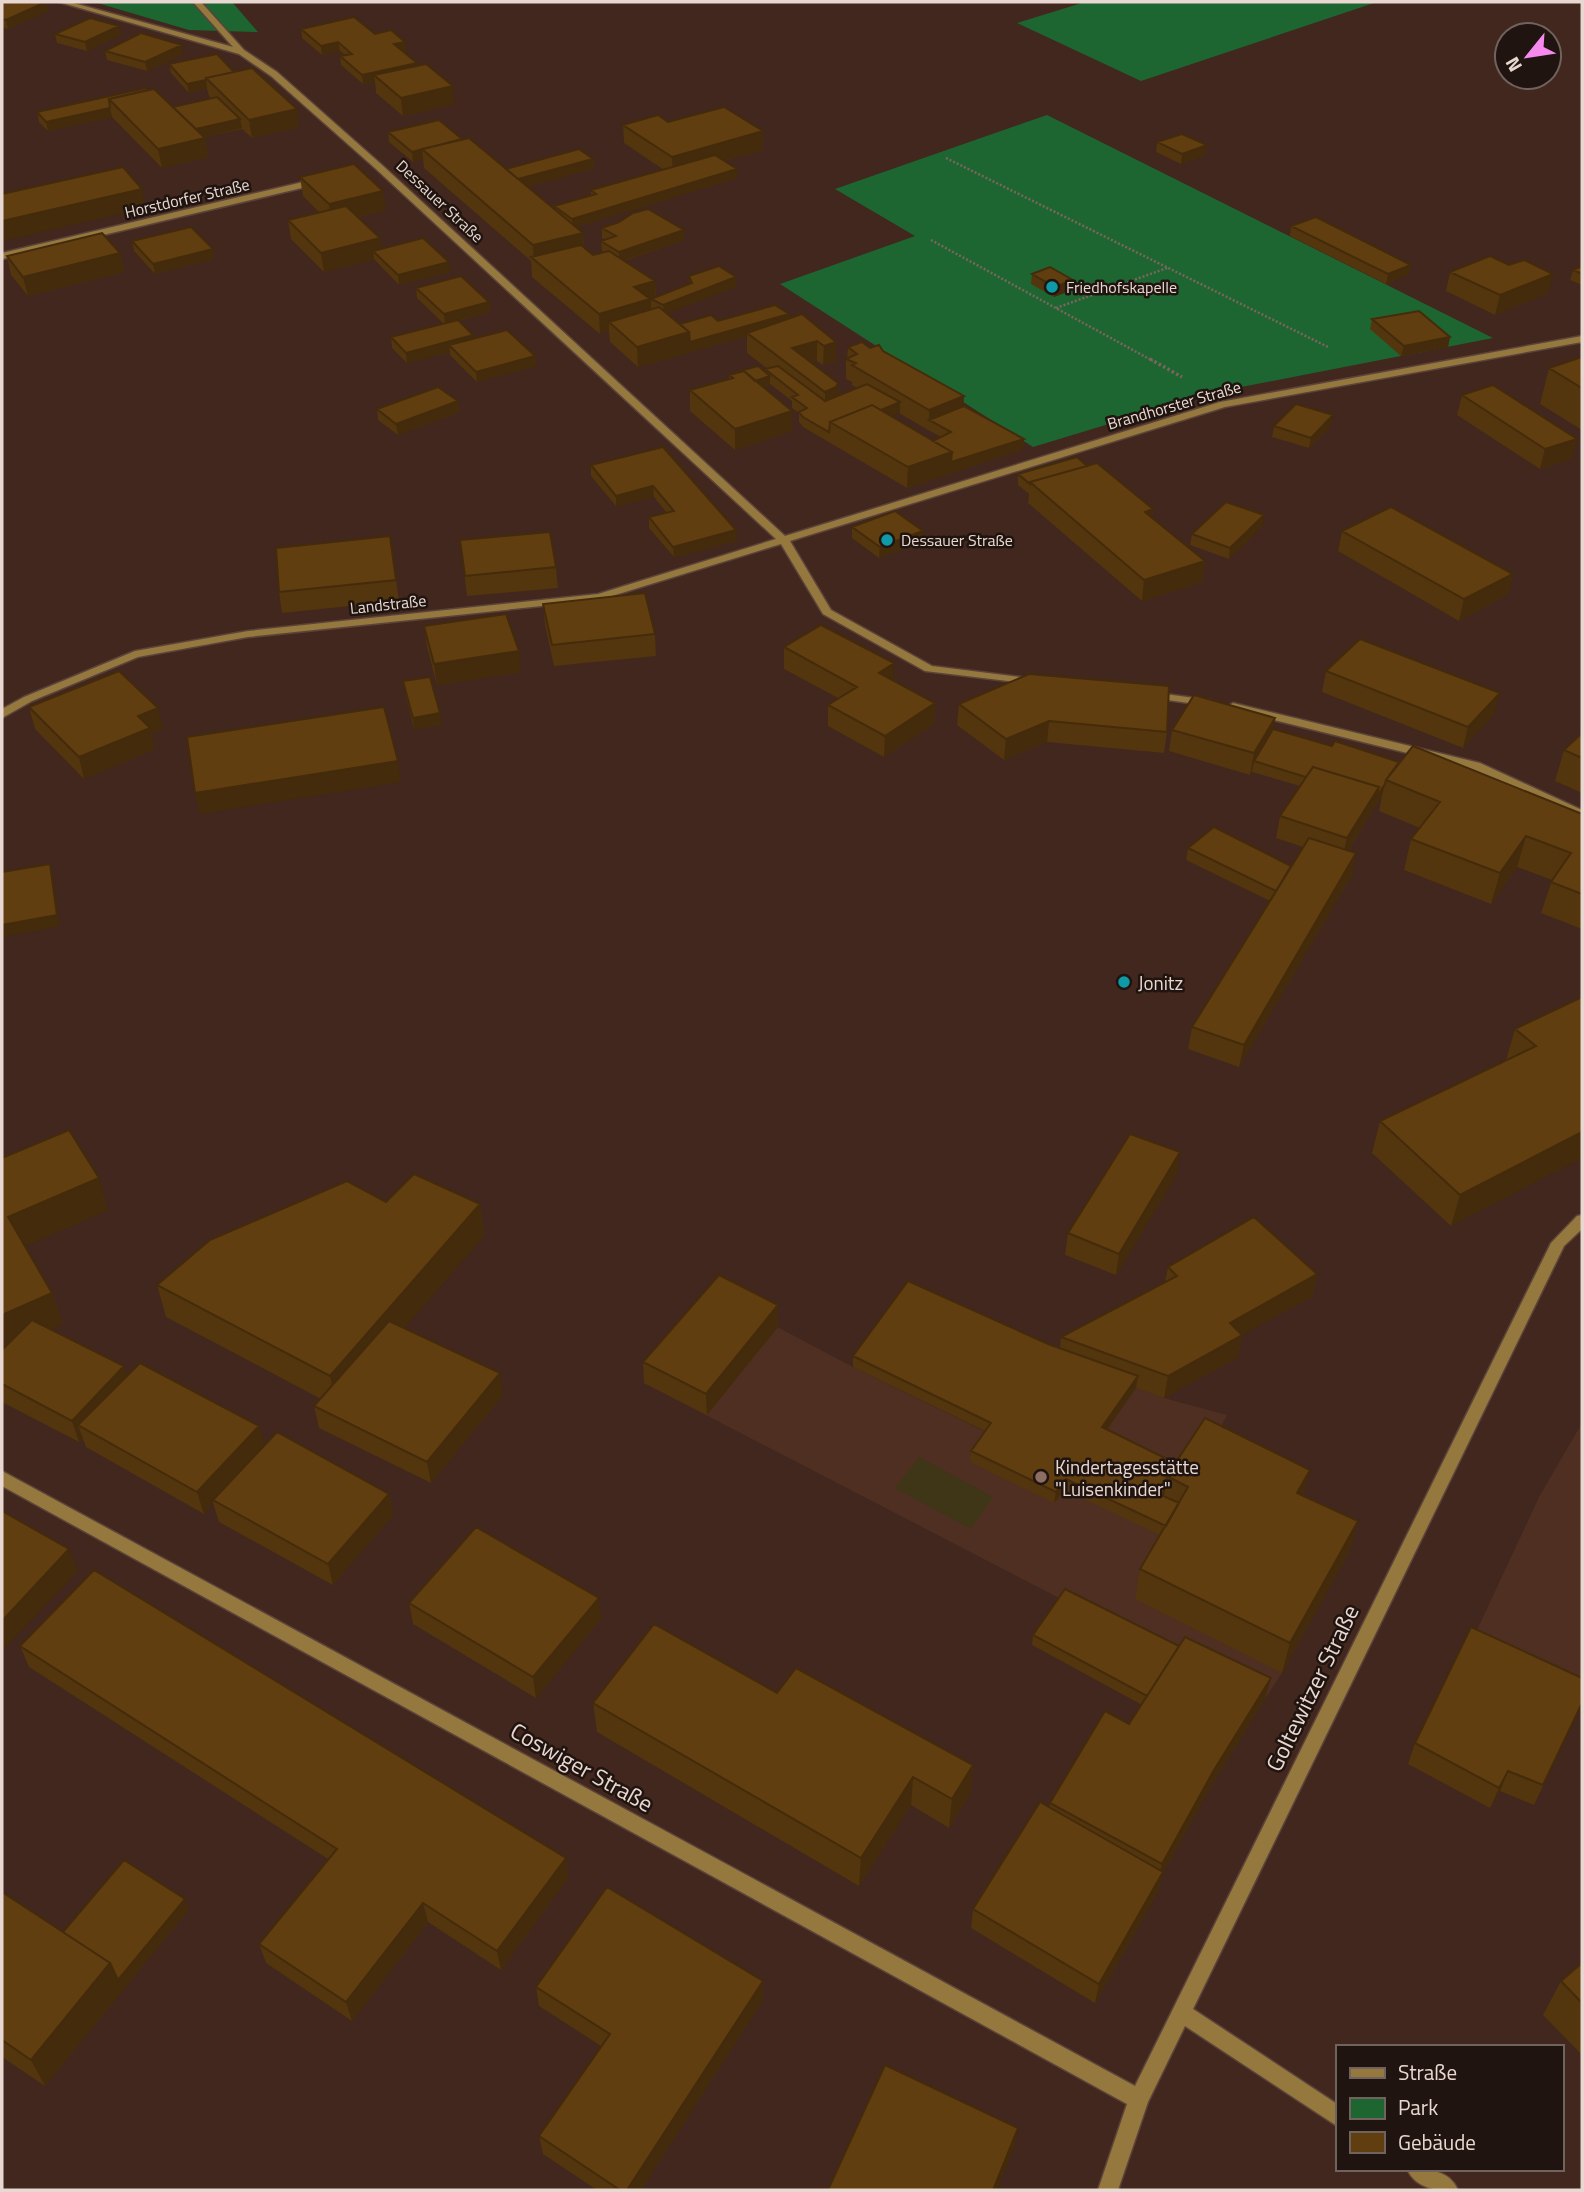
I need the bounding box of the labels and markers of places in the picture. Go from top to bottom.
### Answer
place label: Friedhofskapelle [1066,275,1177,299]
marker: Friedhofskapelle [1044,279,1060,295]
place label: Dessauer Straße [901,528,1013,552]
marker: Dessauer Straße [879,532,895,548]
place label: Jonitz [1138,968,1183,997]
marker: Jonitz [1116,974,1132,990]
place label: Kindertagesstätte "Luisenkinder" [1055,1452,1199,1503]
marker: Kindertagesstätte "Luisenkinder" [1033,1469,1049,1485]

